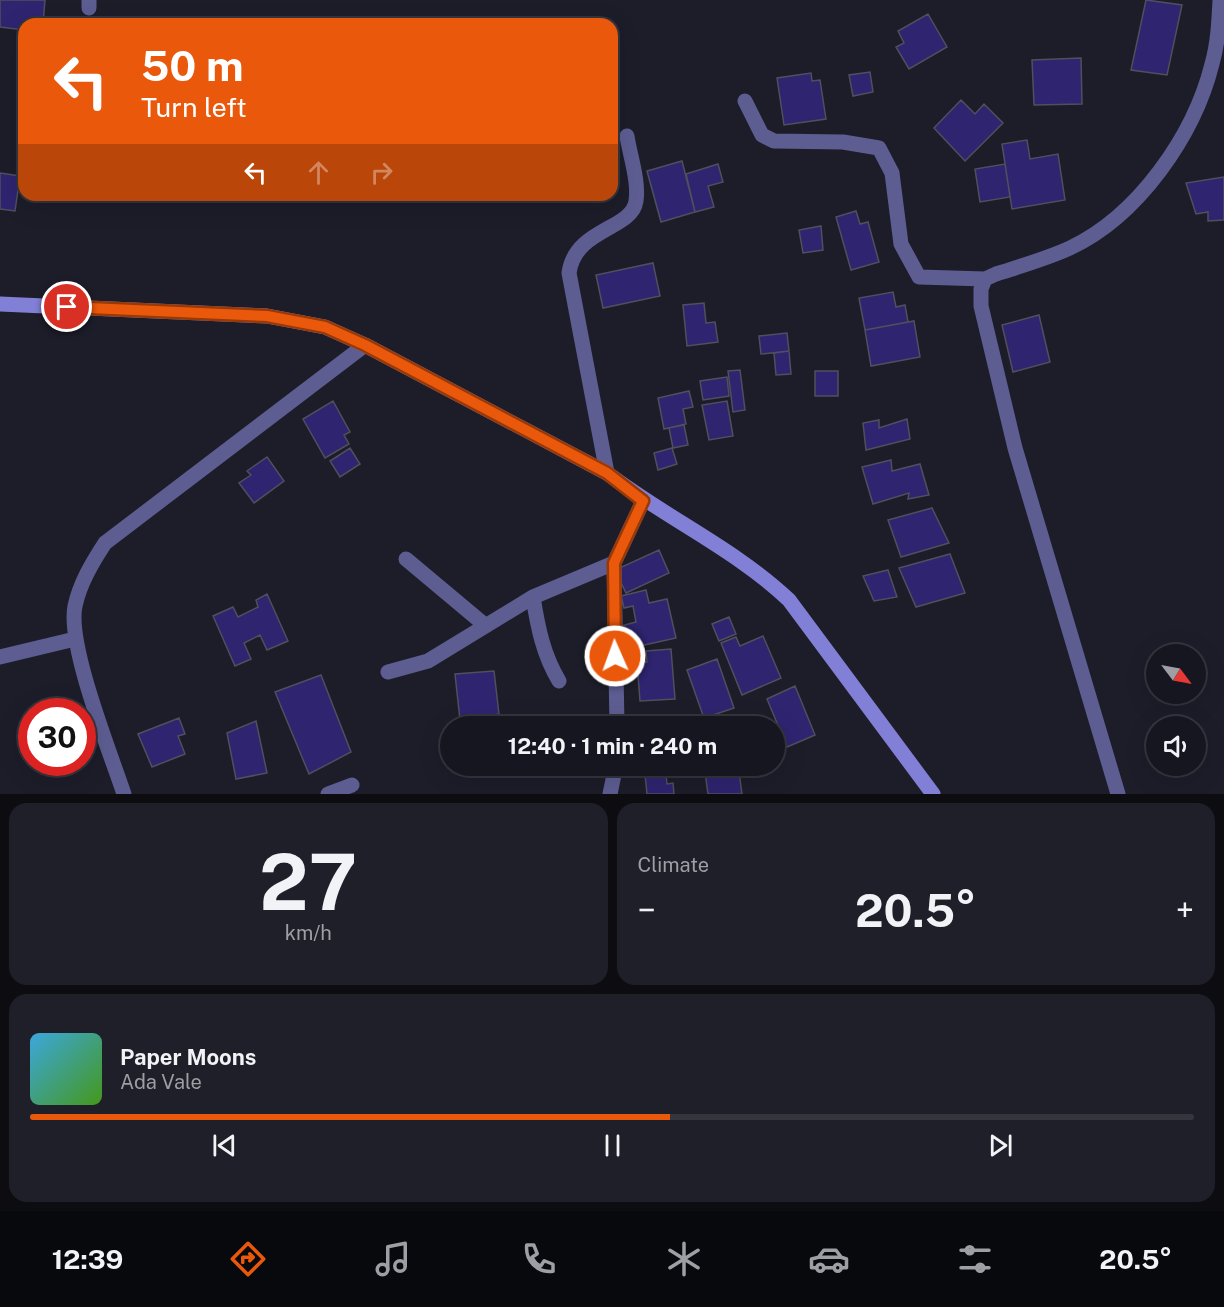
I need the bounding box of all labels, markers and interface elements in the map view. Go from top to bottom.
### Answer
text: 50 m [141,41,244,90]
icon: left [42,42,120,120]
text: Turn left [141,91,247,123]
icon: left [239,156,272,189]
icon: ahead [302,156,335,189]
icon: right [365,156,398,189]
pin [41,281,92,332]
icon: arrive [50,290,83,323]
position arrow [583,624,647,688]
north arrow [1146,644,1206,704]
map controls [1146,644,1206,776]
speed limit sign: 30 [18,698,96,776]
button: sound [1146,716,1206,776]
text: 12:40 · 1 min · 240 m [508,733,717,759]
text: 27 [259,836,357,928]
text: Climate [638,853,709,877]
text: 20.5° [855,884,976,937]
text: − [638,891,656,929]
text: + [1176,891,1194,929]
text: km/h [285,921,332,945]
text: Paper Moons [120,1044,256,1070]
text: Ada Vale [120,1070,202,1094]
icon: previous [208,1129,241,1162]
icon: pause [596,1129,629,1162]
icon: next [984,1129,1017,1162]
icon: directions [227,1238,269,1280]
icon: music [372,1238,414,1280]
icon: phone [518,1238,560,1280]
icon: climate [663,1238,705,1280]
icon: car [808,1238,850,1280]
icon: filters [954,1238,996,1280]
text: 12:39 [52,1243,123,1275]
text: 20.5° [1099,1243,1172,1275]

